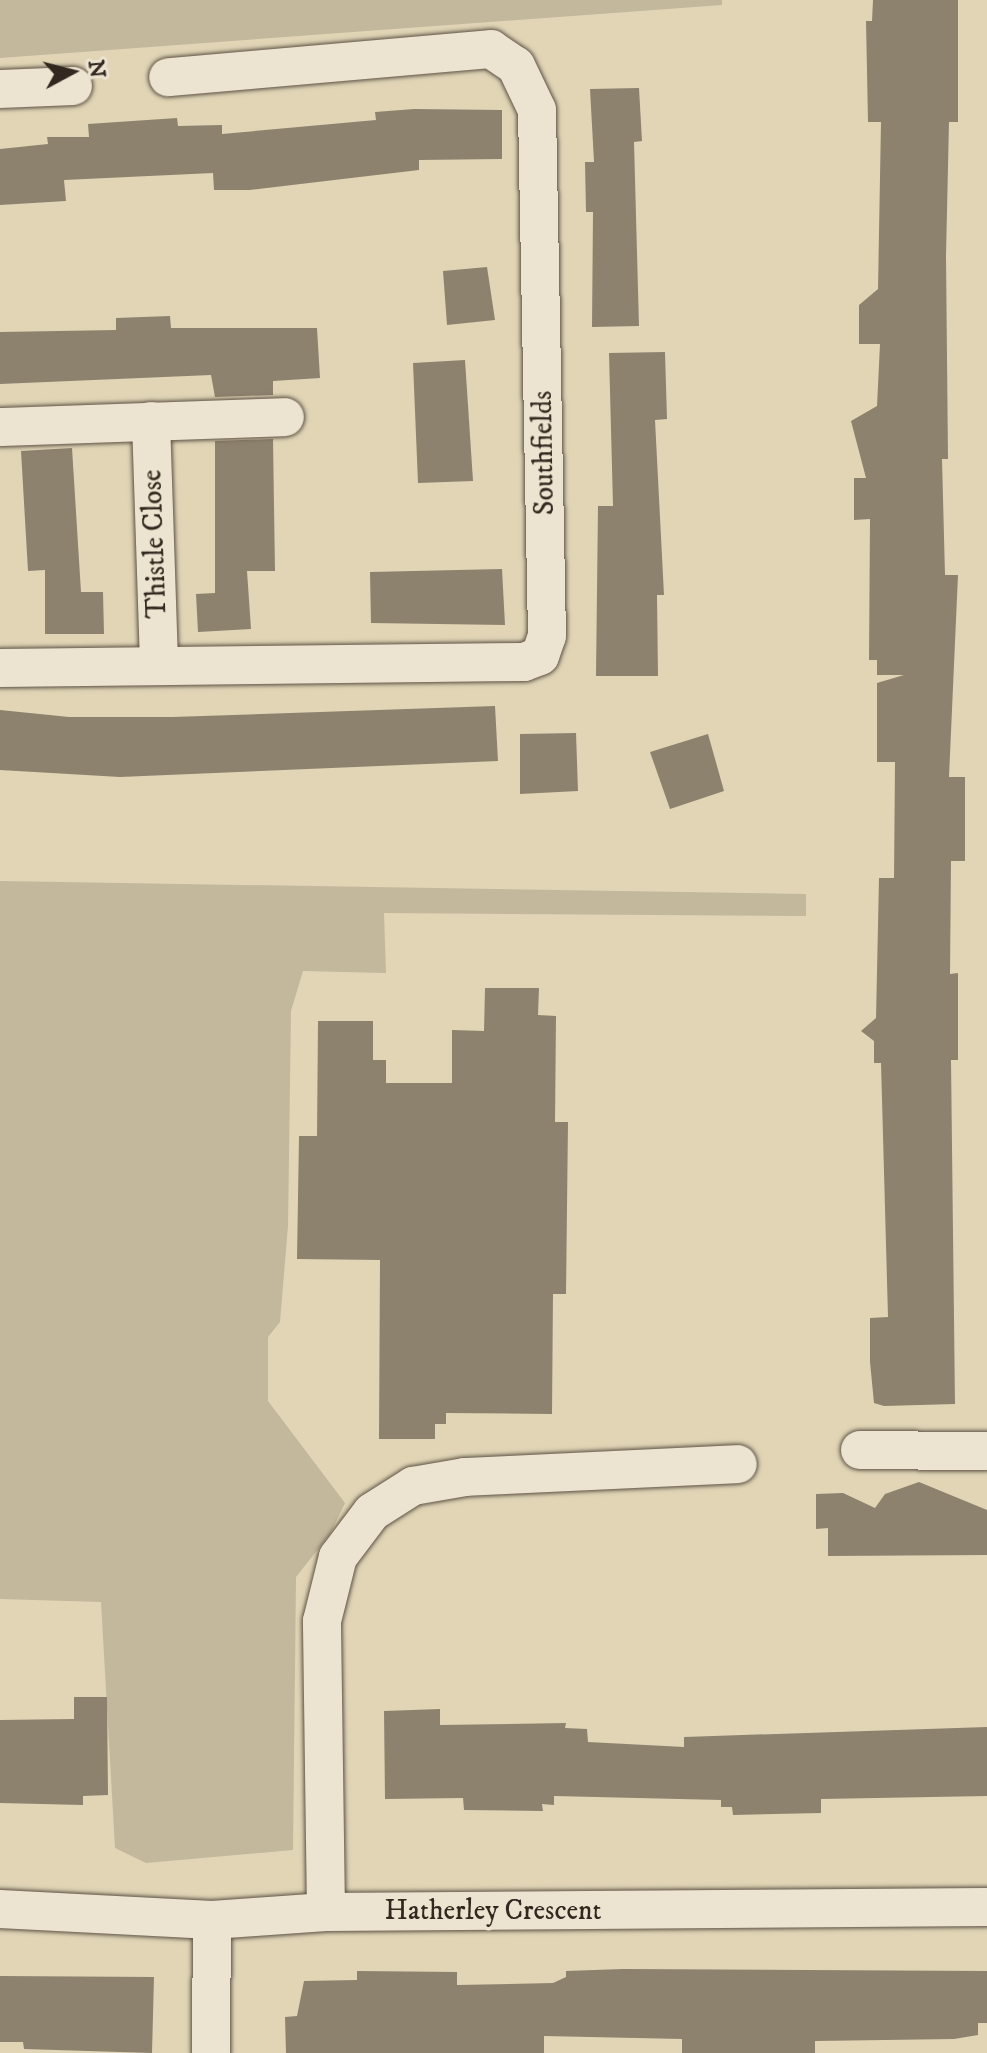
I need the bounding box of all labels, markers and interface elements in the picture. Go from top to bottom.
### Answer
north arrow [32,32,112,112]
text: N [82,58,111,80]
street label: Southfields [526,390,562,516]
street label: Thistle Close [136,469,174,619]
street label: Hatherley Crescent [385,1894,601,1928]

